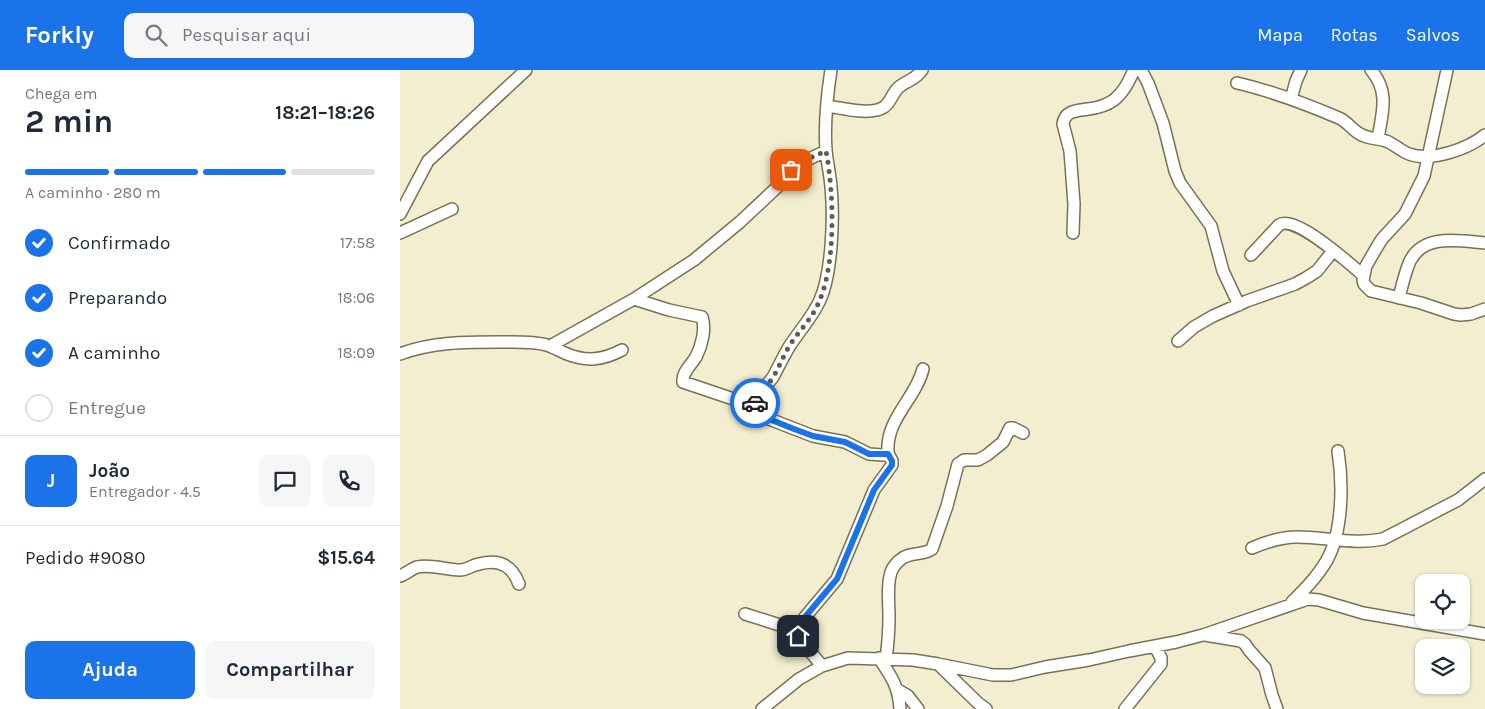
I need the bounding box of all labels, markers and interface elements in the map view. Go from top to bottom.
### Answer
search box [124,13,474,58]
text: Forkly [25,21,94,49]
icon: search [142,21,170,49]
text: Pesquisar aqui [182,24,311,46]
text: Mapa [1257,24,1303,46]
text: Rotas [1331,24,1378,46]
text: Salvos [1406,24,1460,46]
text: Chega em [25,84,98,103]
text: 18:21–18:26 [275,102,375,124]
text: 2 min [25,103,113,140]
pin [770,149,812,191]
icon: bag [777,156,805,184]
text: A caminho · 280 m [25,183,161,202]
icon: check [25,229,53,257]
text: Confirmado [68,232,170,254]
text: 17:58 [340,233,375,252]
icon: check [25,284,53,312]
text: Preparando [68,287,167,309]
text: 18:06 [338,288,375,307]
icon: check [25,339,53,367]
text: A caminho [68,342,160,364]
text: 18:09 [337,343,375,362]
courier [730,378,780,428]
icon: car [741,389,769,417]
text: Entregue [68,397,146,419]
button: chat [259,455,311,507]
button: phone [323,455,375,507]
text: João [89,460,130,482]
text: J [47,470,55,492]
text: Entregador · 4.5 [89,482,201,501]
text: Pedido #9080 [25,547,145,569]
text: $15.64 [317,547,375,569]
map controls [1415,574,1470,694]
button: locate [1415,574,1470,629]
pin [777,615,819,657]
icon: home [784,622,812,650]
button: layers [1415,639,1470,694]
button: Ajuda [25,641,195,699]
button: Compartilhar [205,641,375,699]

